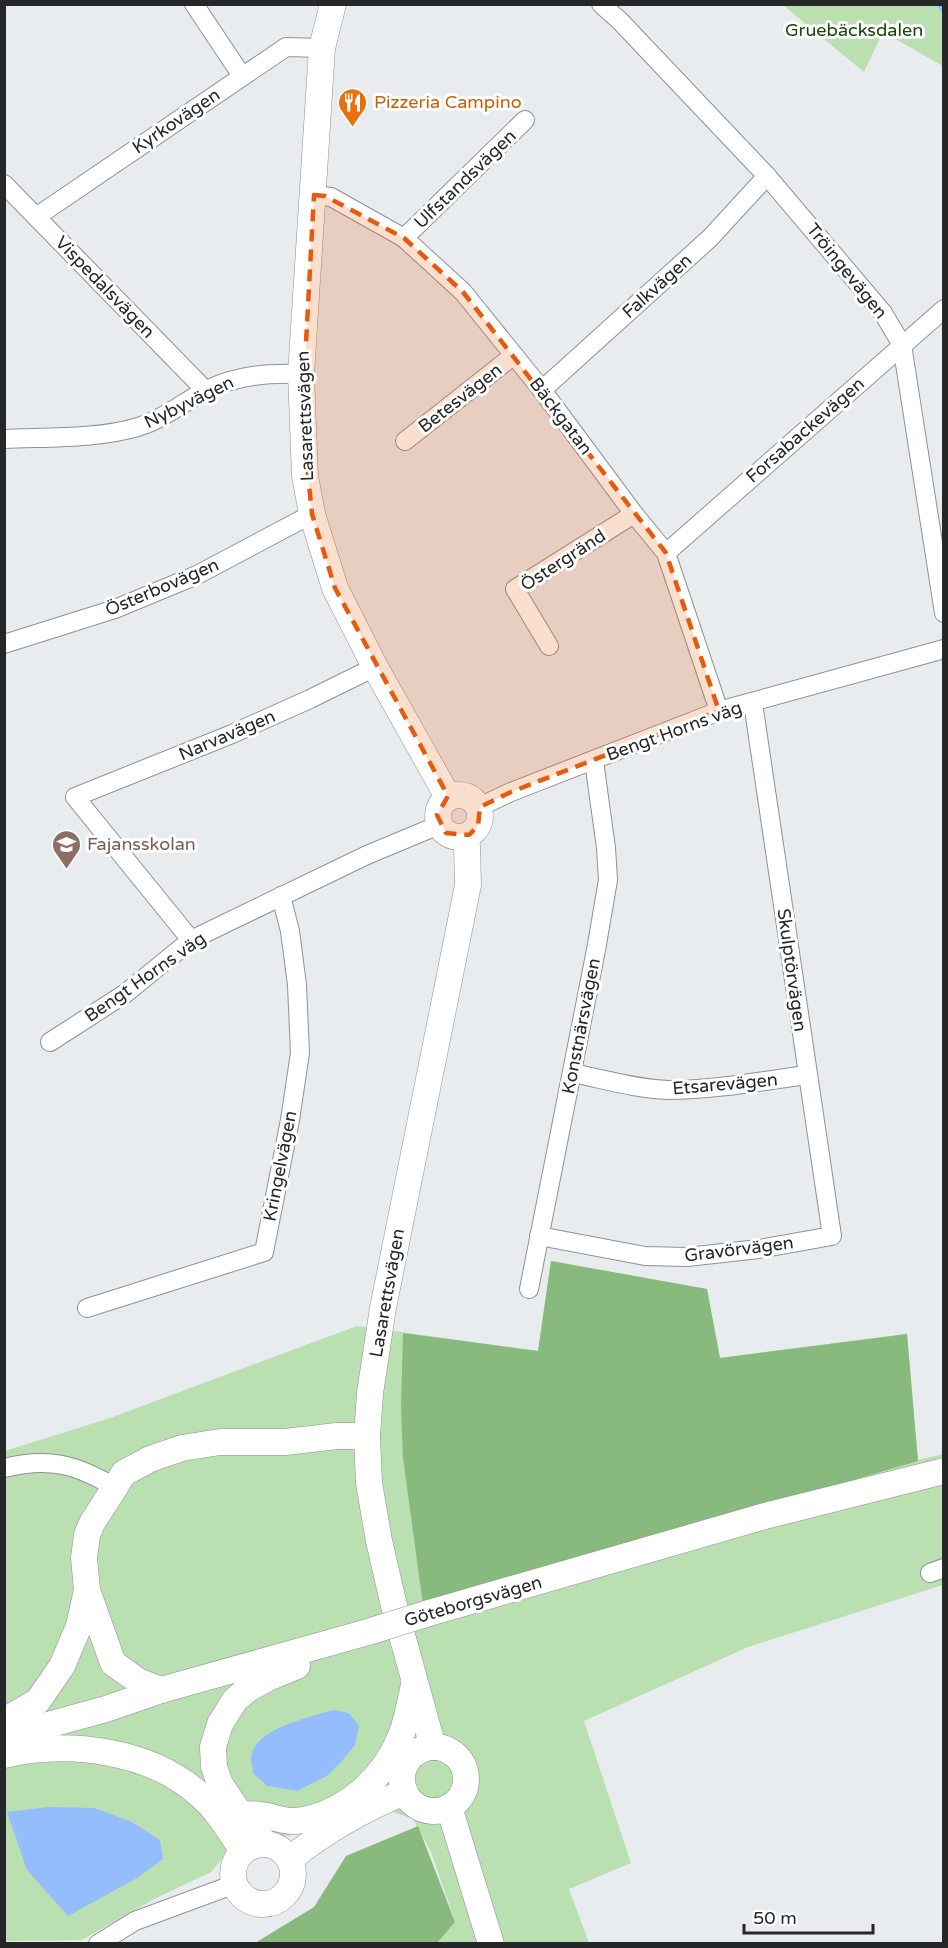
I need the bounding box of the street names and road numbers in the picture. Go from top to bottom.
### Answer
street label: Kyrkovägen [128,84,224,158]
street label: Ulfstandsvägen [409,125,521,233]
street label: Tröingevägen [802,219,892,323]
street label: Vispedalsvägen [51,231,159,343]
street label: Falkvägen [618,249,696,323]
street label: Lasarettsvägen [292,350,318,482]
street label: Betesvägen [414,359,506,437]
street label: Nybyvägen [141,371,237,433]
street label: Bäckgatan [525,373,597,459]
street label: Forsabackevägen [741,373,869,487]
street label: Östergränd [516,524,610,596]
street label: Österbovägen [102,553,222,621]
street label: Bengt Horns väg [603,696,745,766]
street label: Narvavägen [175,705,279,765]
street label: Skulptörvägen [772,907,812,1033]
street label: Bengt Horns väg [80,927,210,1027]
street label: Konstnärsvägen [557,956,605,1096]
street label: Etsarevägen [671,1068,779,1100]
street label: Kringelvägen [258,1109,302,1223]
street label: Lasarettsvägen [365,1227,409,1359]
street label: Gravörvägen [683,1231,795,1267]
street label: Göteborgsvägen [402,1571,544,1631]

